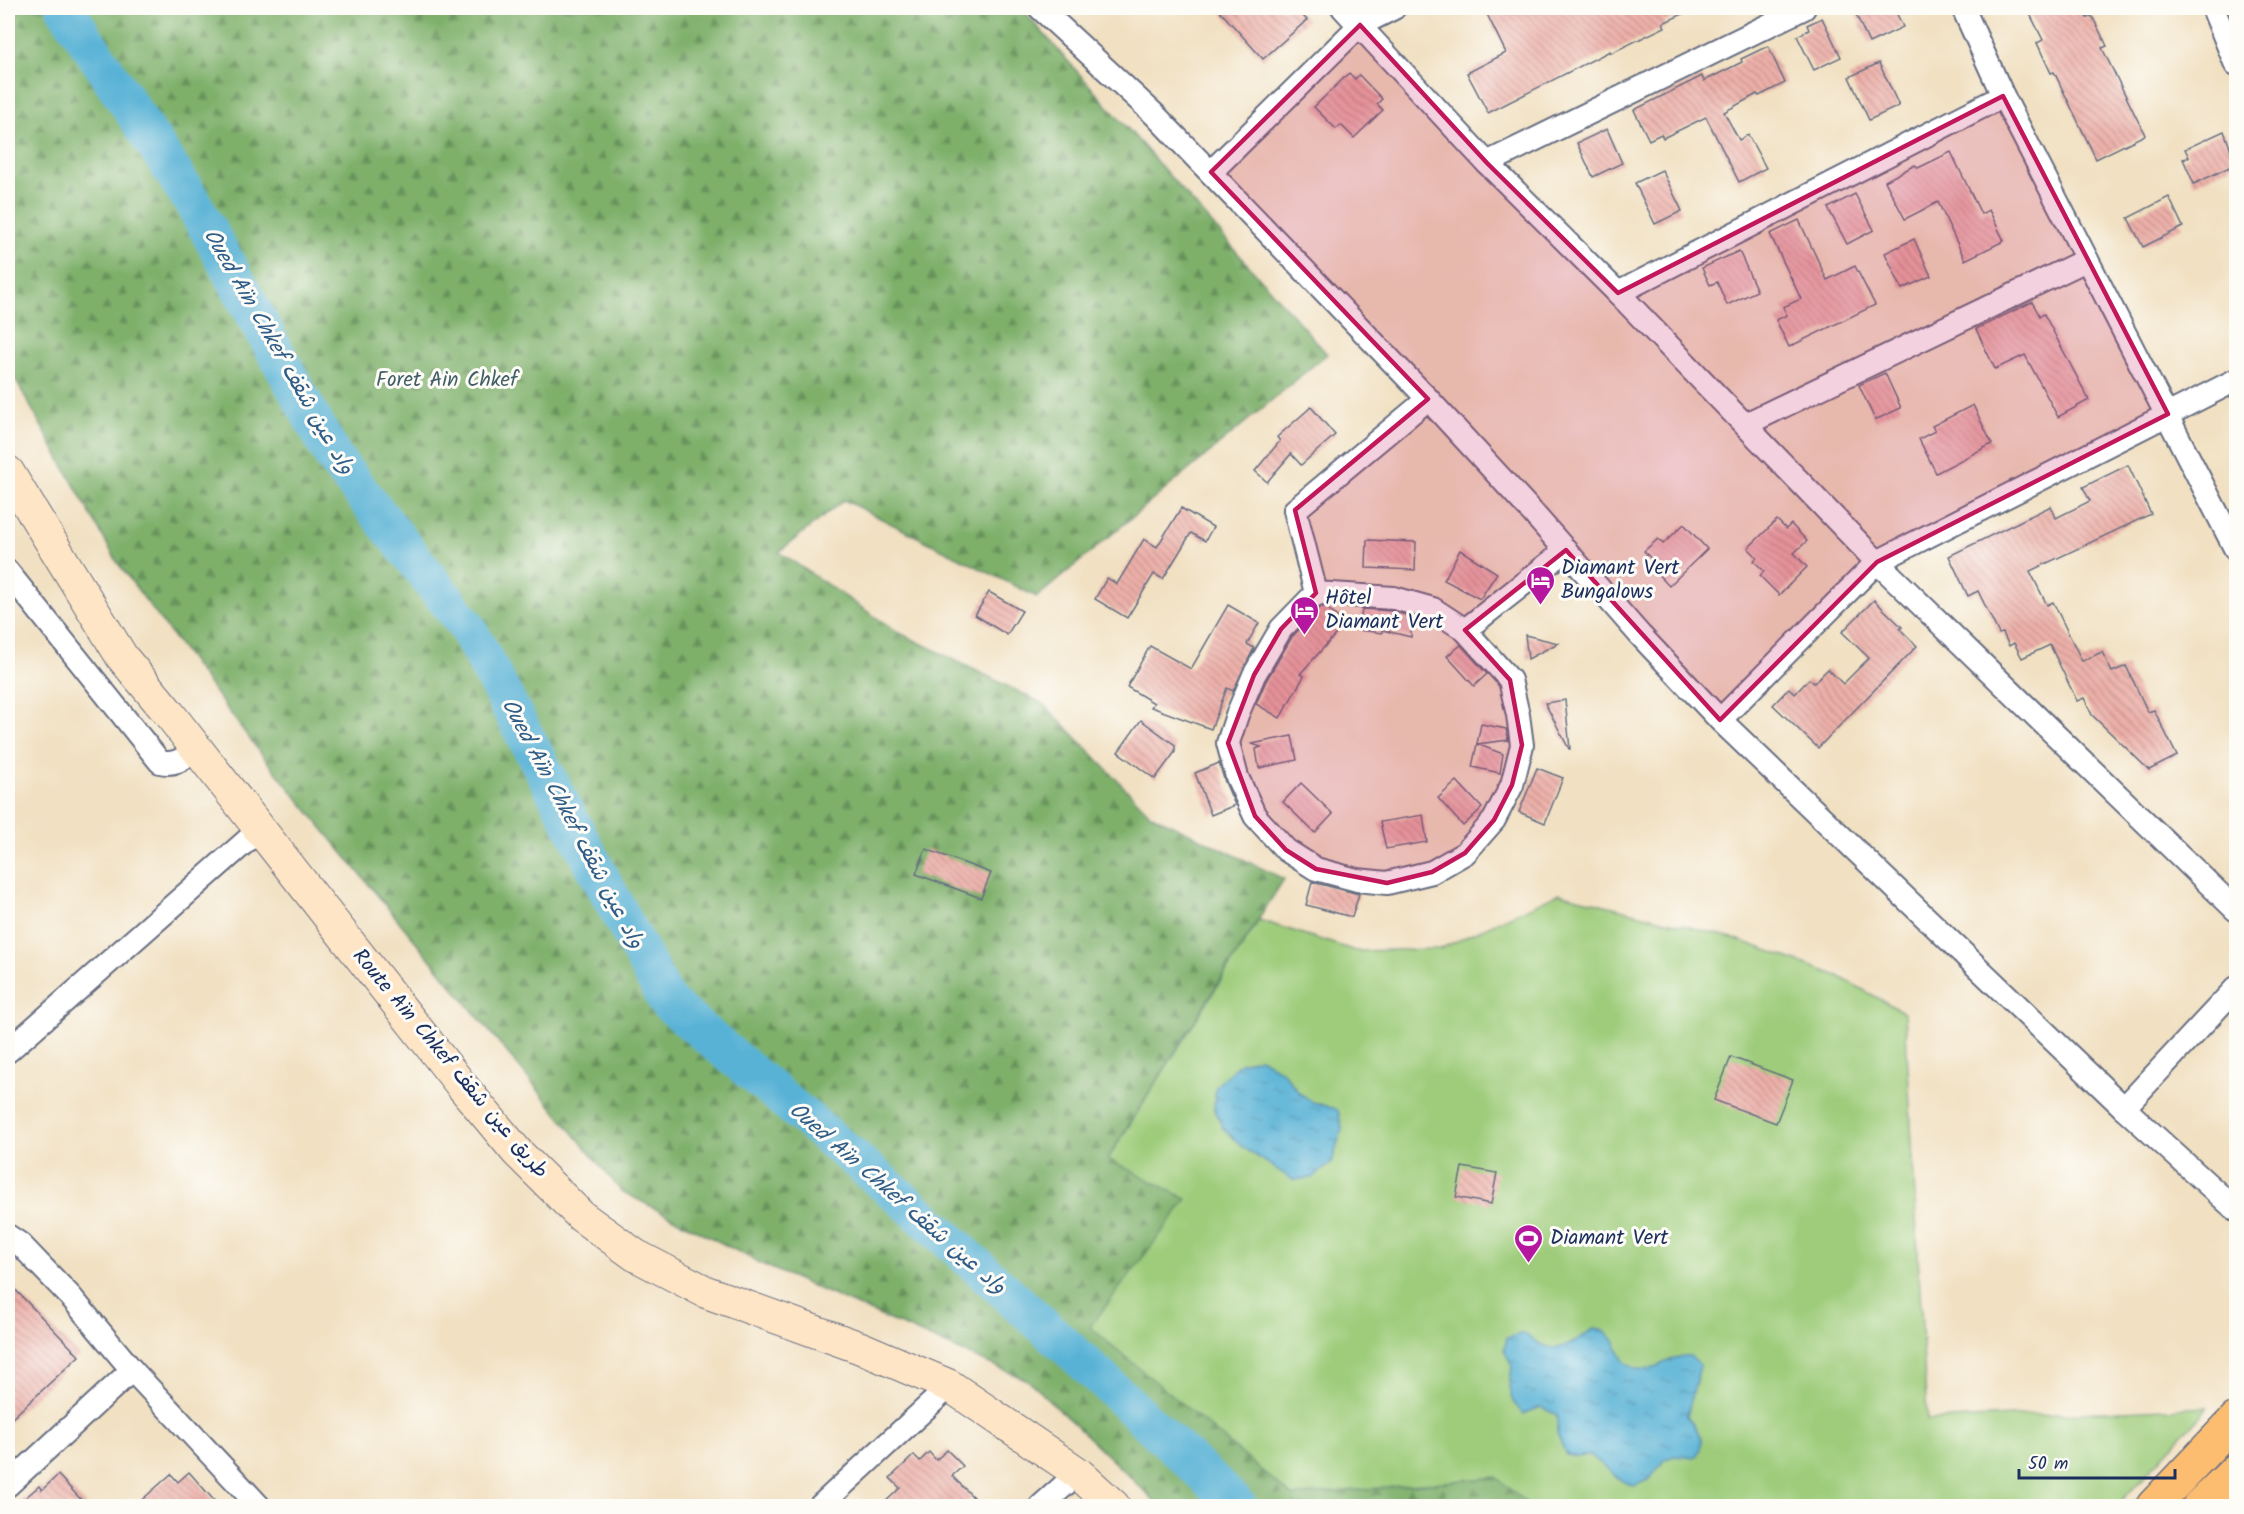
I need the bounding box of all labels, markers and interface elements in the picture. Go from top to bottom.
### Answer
water label: Oued Aïn Chkef واد عين شقف [193,223,363,481]
park label: Foret Ain Chkef [376,364,520,397]
place label: Diamant Vert Bungalows [1561,552,1680,609]
hotel icon: Diamant Vert Bungalows [1524,564,1556,606]
place label: Hôtel Diamant Vert [1325,582,1444,639]
hotel icon: Hôtel Diamant Vert [1288,594,1320,636]
water label: Oued Aïn Chkef واد عين شقف [491,693,653,955]
street label: Route Aïn Chkef طريق عين شقف [344,942,556,1186]
water label: Oued Aïn Chkef واد عين شقف [780,1094,1014,1304]
sports icon: Diamant Vert [1513,1222,1545,1264]
place label: Diamant Vert [1550,1222,1669,1255]
scale bar [2019,1442,2175,1480]
text: 50 m [2028,1450,2068,1479]

